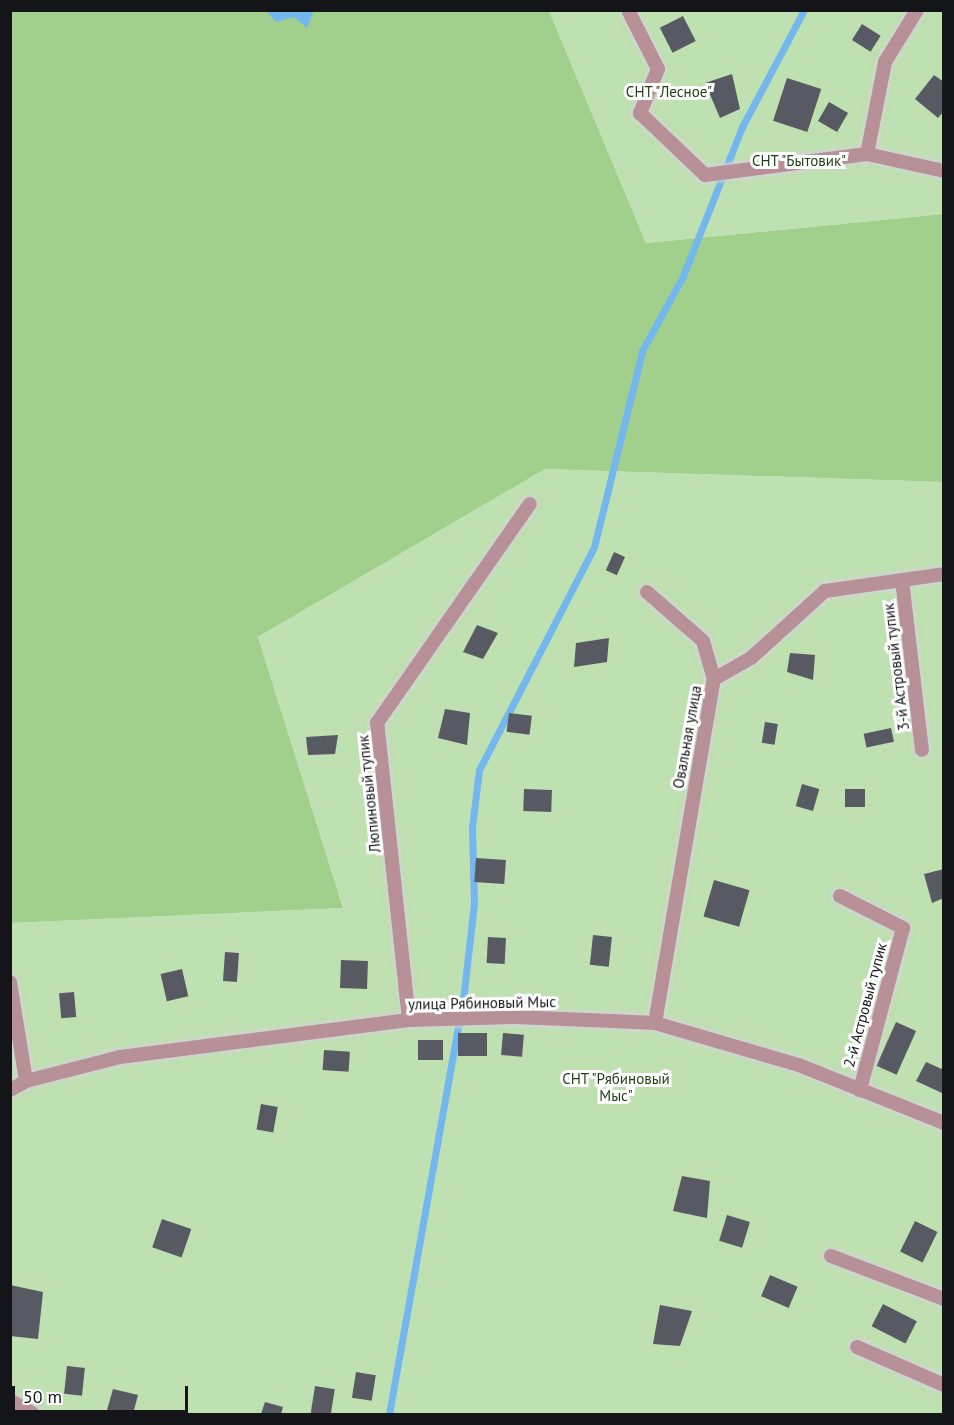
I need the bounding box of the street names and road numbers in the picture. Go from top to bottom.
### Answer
street label: 3-й Астровый тупик [879,602,913,732]
street label: Овальная улица [669,684,705,790]
street label: Люпиновый тупик [354,734,384,854]
street label: 2-й Астровый тупик [840,940,890,1070]
street label: улица Рябиновый Мыс [408,993,556,1013]

